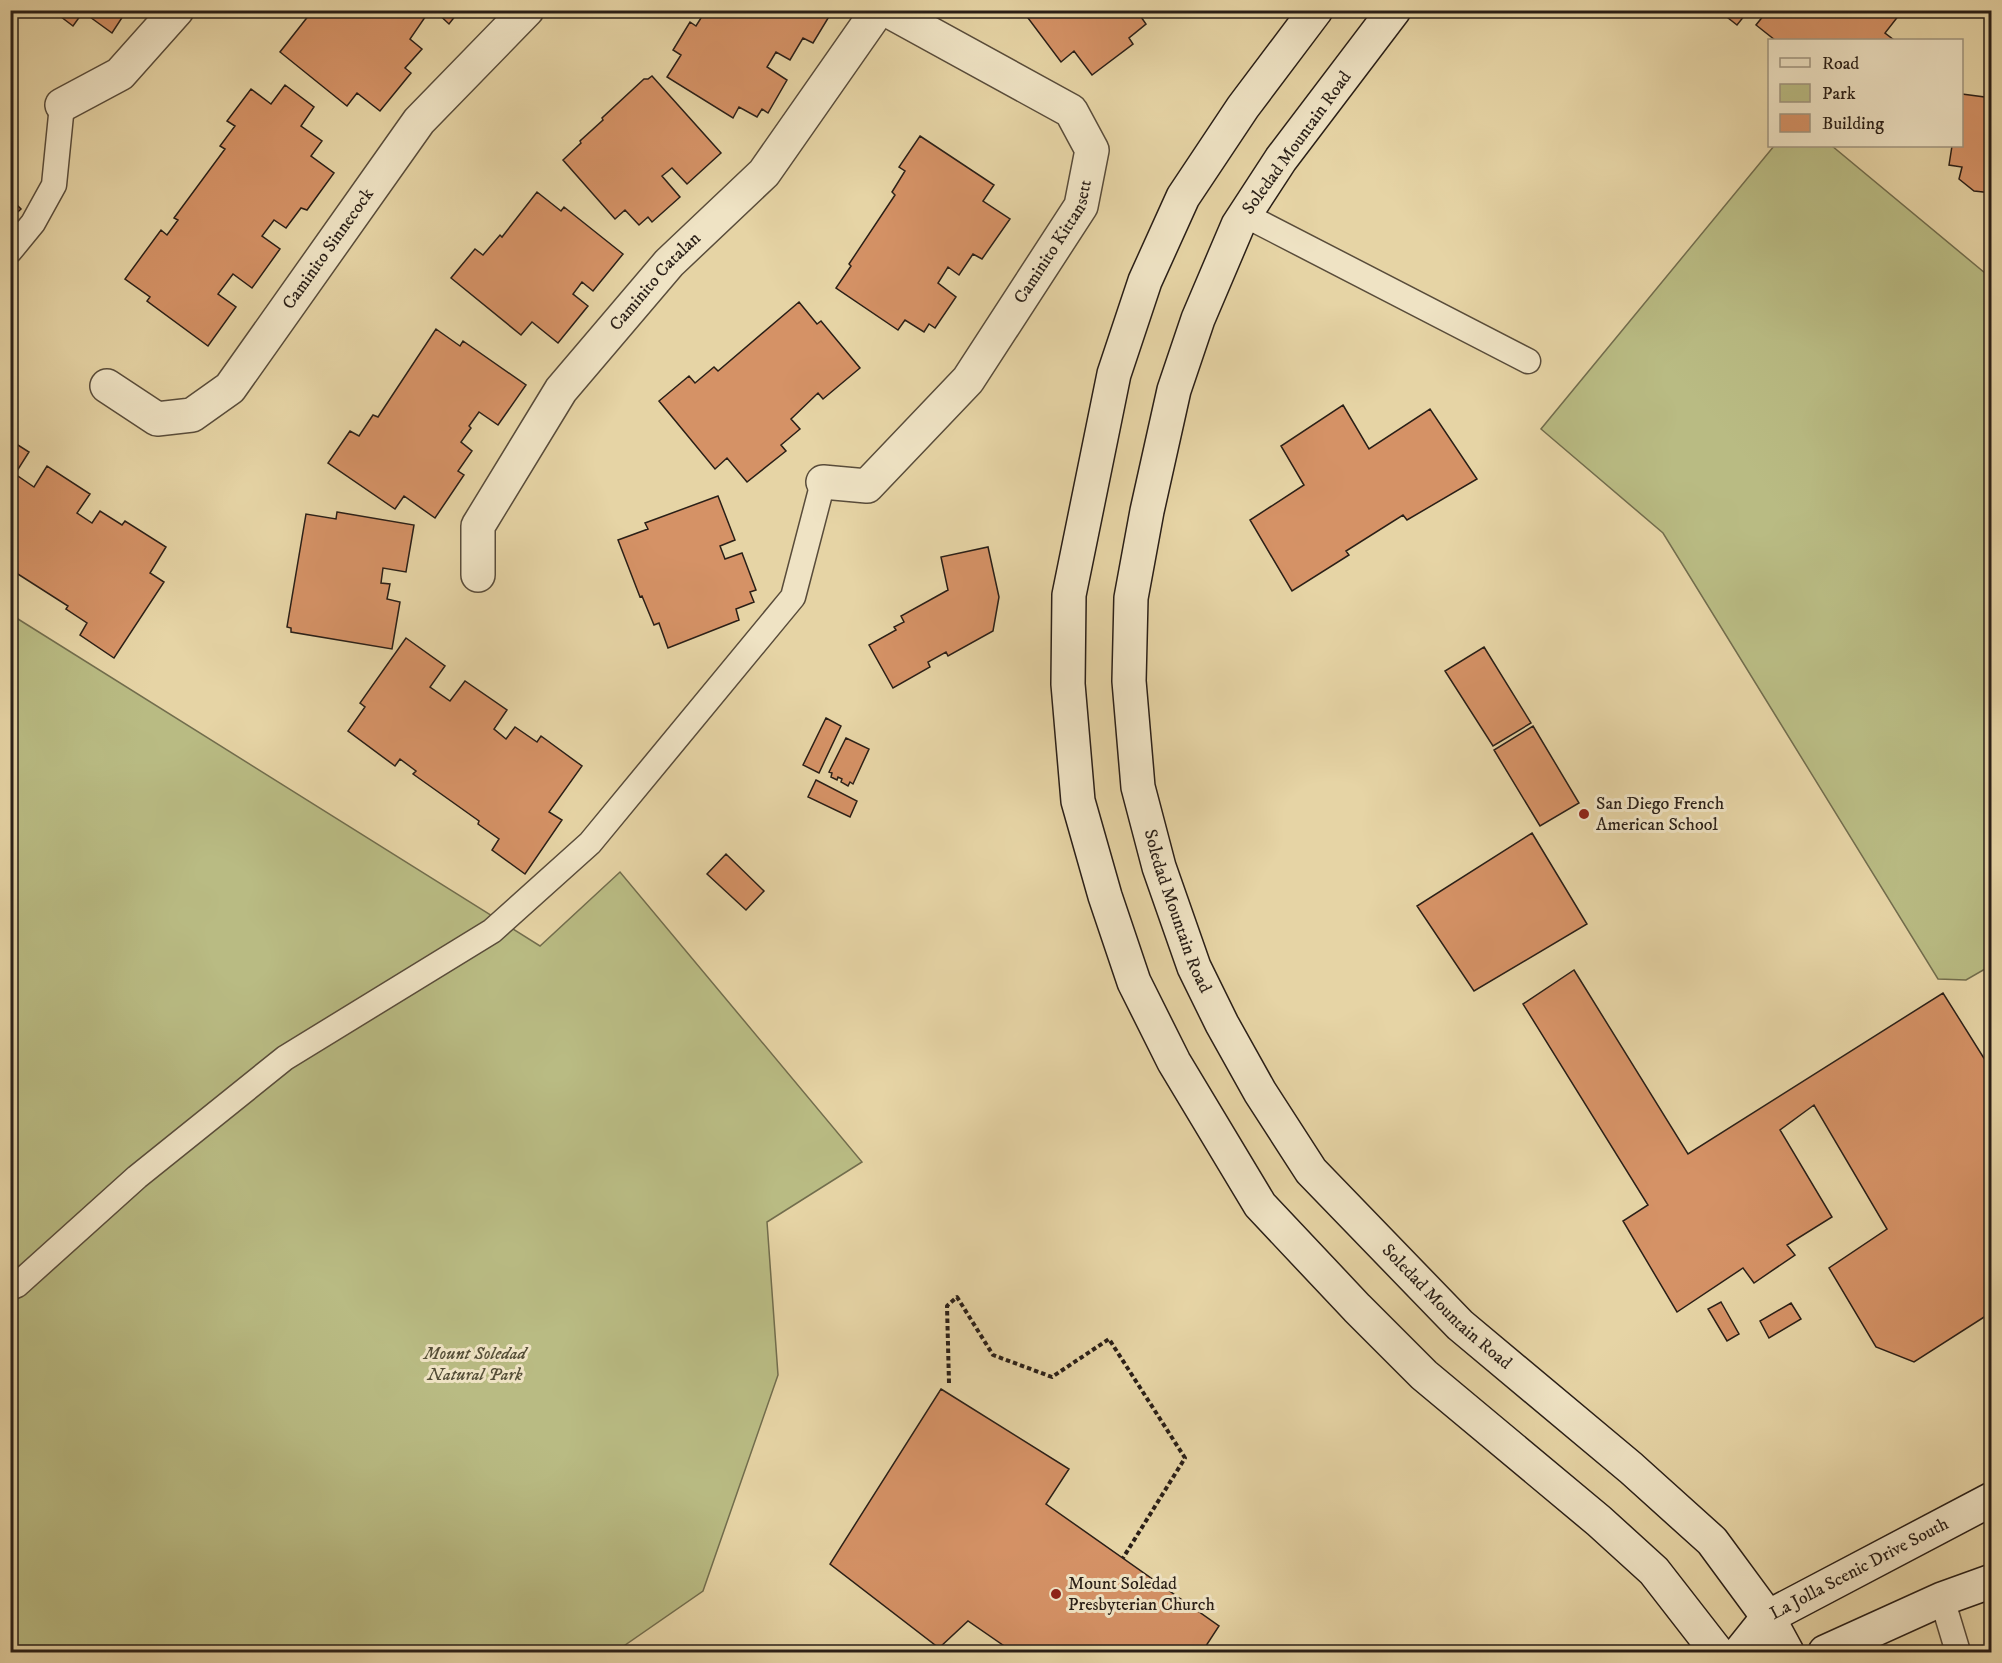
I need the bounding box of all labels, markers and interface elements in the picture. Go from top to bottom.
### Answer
legend [1768,39,1963,147]
text: Road [1822,53,1859,75]
street label: Soledad Mountain Road [1238,67,1356,219]
text: Park [1822,83,1856,105]
text: Building [1822,113,1884,135]
street label: Caminito Kittansett [1009,178,1097,308]
street label: Caminito Sinnecock [278,184,379,314]
street label: Caminito Catalan [605,227,706,336]
place label: San Diego French American School [1596,793,1725,836]
marker: San Diego French American School [1577,807,1591,821]
street label: Soledad Mountain Road [1139,827,1216,997]
street label: Soledad Mountain Road [1377,1240,1516,1374]
park label: Mount Soledad Natural Park [422,1343,529,1386]
street label: La Jolla Scenic Drive South [1766,1513,1953,1625]
place label: Mount Soledad Presbyterian Church [1068,1573,1215,1616]
marker: Mount Soledad Presbyterian Church [1049,1587,1063,1601]

